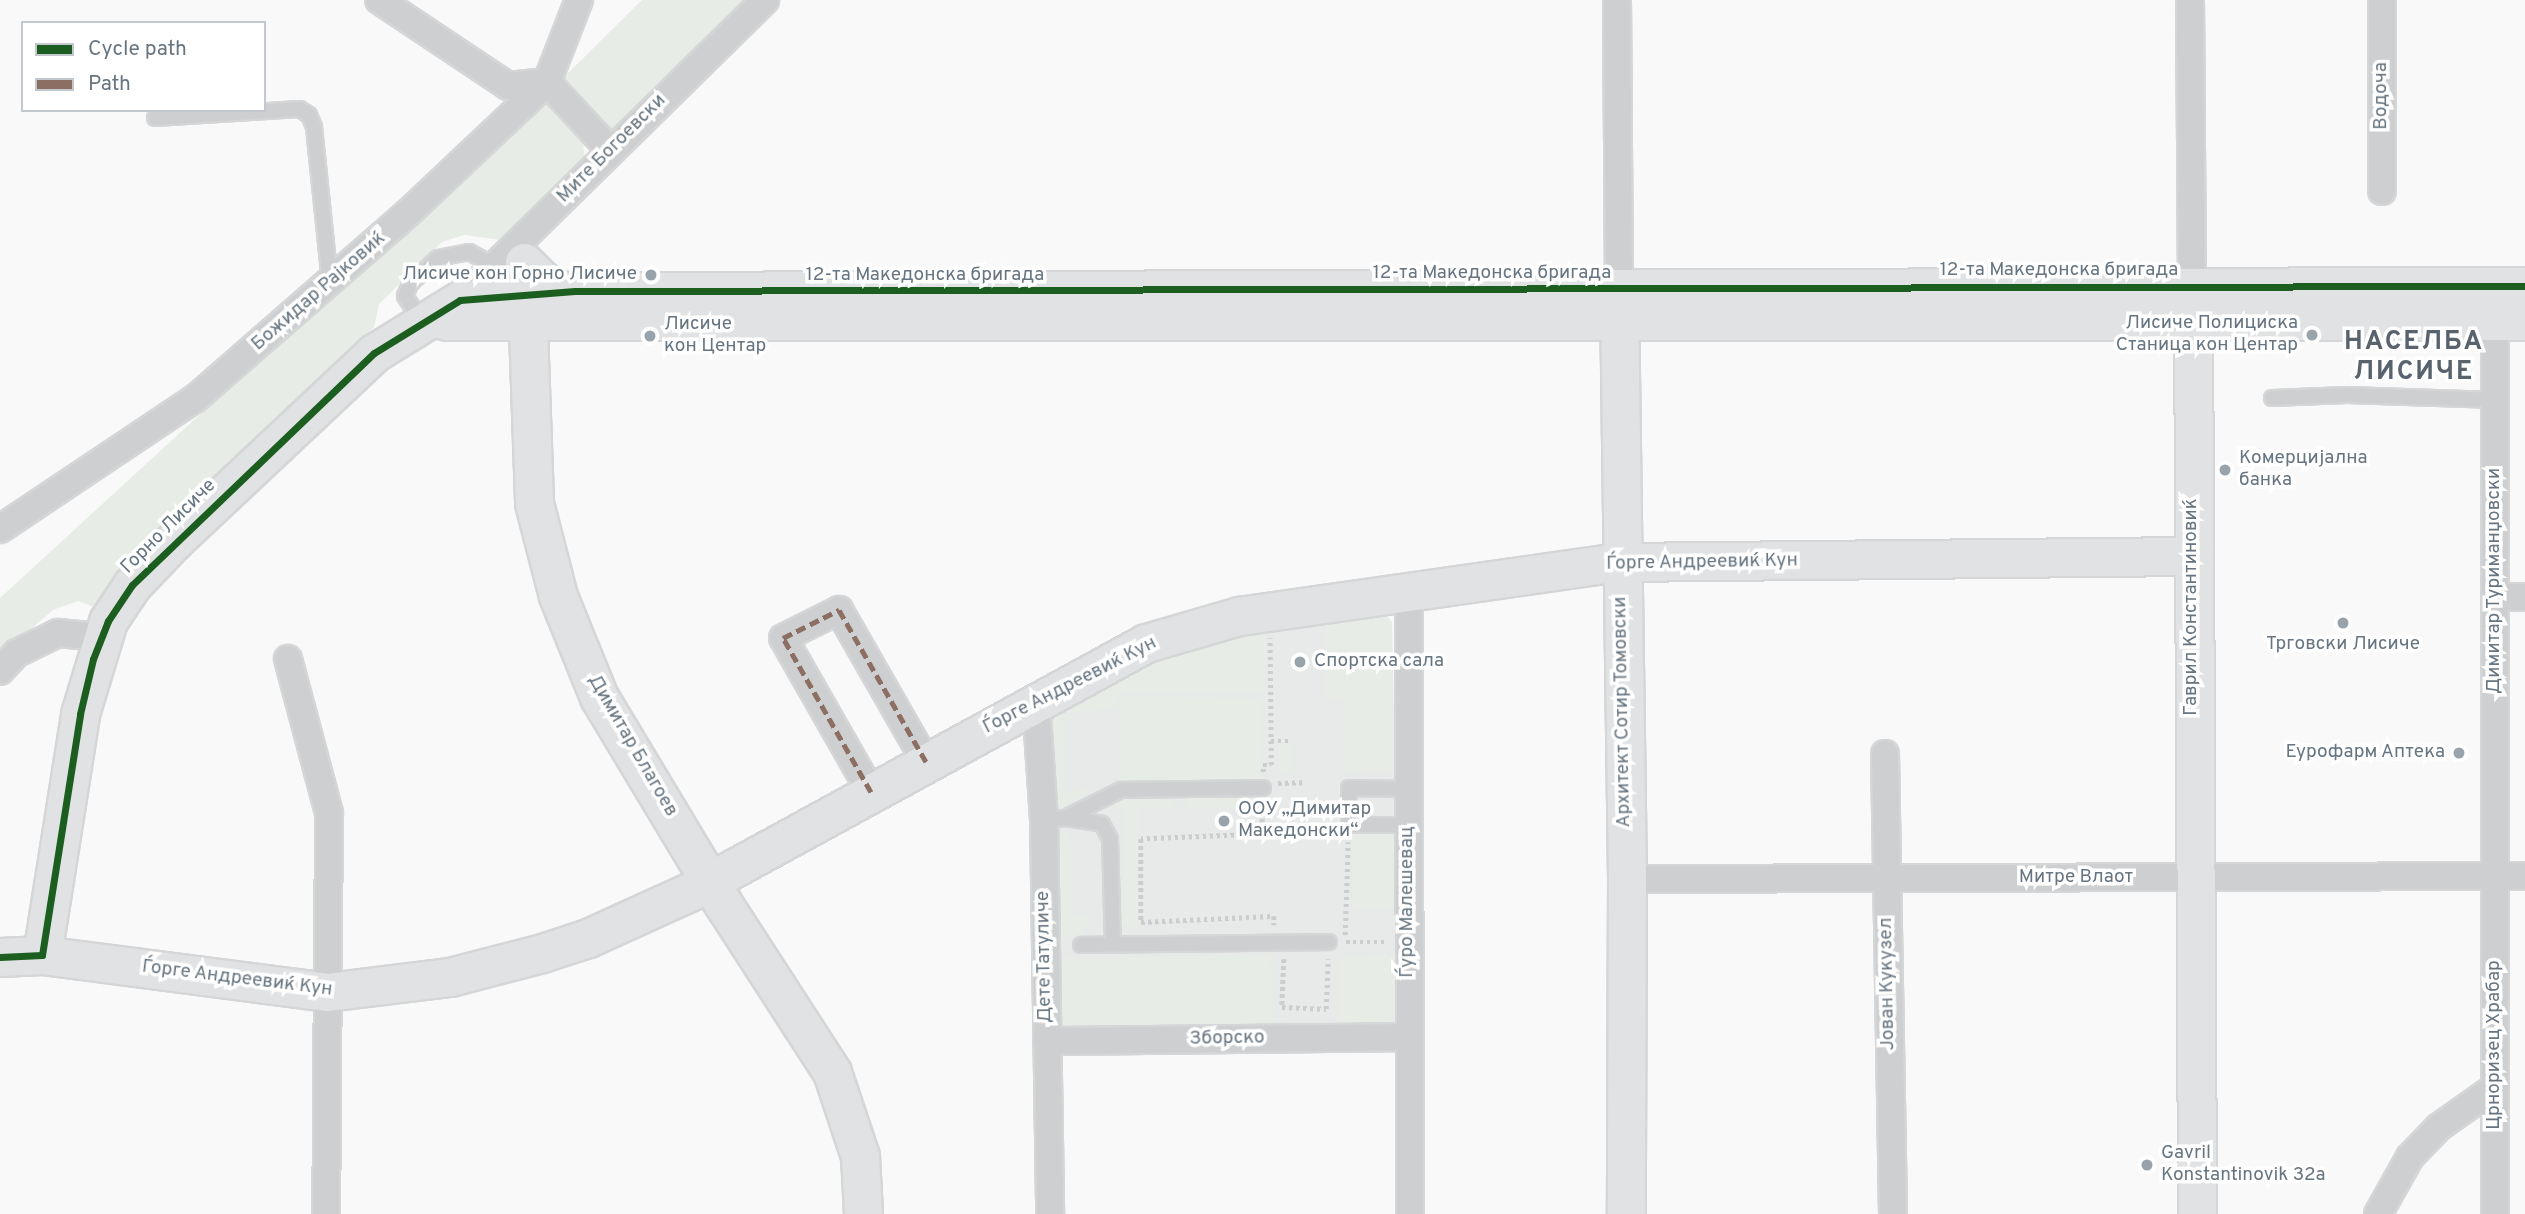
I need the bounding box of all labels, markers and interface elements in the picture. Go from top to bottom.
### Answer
legend [21,21,266,112]
text: Cycle path [88,36,187,63]
street label: Водоча [2371,62,2393,130]
text: Path [88,71,131,98]
street label: Мите Богоевски [553,90,671,208]
street label: Божидар Рајковиќ [247,228,391,356]
street label: 12-та Македонска бригада [1940,260,2178,282]
street label: 12-та Македонска бригада [1373,263,1611,285]
place label: Лисиче кон Горно Лисиче [402,264,637,286]
street label: 12-та Македонска бригада [806,265,1044,287]
marker: Лисиче кон Горно Лисиче [643,267,659,283]
place label: Лисиче Полициска Станица кон Центар [2116,313,2298,357]
place label: Лисиче кон Центар [664,314,766,358]
marker: Лисиче Полициска Станица кон Центар [2304,327,2320,343]
district label: НАСЕЛБА ЛИСИЧЕ [2345,327,2483,388]
marker: Лисиче кон Центар [642,328,658,344]
place label: Комерцијална банка [2239,448,2368,492]
marker: Комерцијална банка [2217,462,2233,478]
street label: Димитар Туриманџовски [2484,468,2506,694]
street label: Горно Лисиче [117,475,221,579]
street label: Гаврил Константиновиќ [2181,498,2203,716]
street label: Ѓорге Андреевиќ Кун [1606,550,1798,576]
street label: Архитект Сотир Томовски [1610,596,1636,828]
marker: Трговски Лисиче [2335,615,2351,631]
street label: Ѓорге Андреевиќ Кун [979,632,1161,740]
place label: Трговски Лисиче [2266,634,2420,656]
place label: Спортска сала [1314,651,1444,673]
marker: Спортска сала [1292,654,1308,670]
street label: Димитар Благоев [582,671,682,821]
place label: Еурофарм Аптека [2285,742,2445,764]
marker: Еурофарм Аптека [2451,745,2467,761]
place label: ООУ „Димитар Македонски“ [1238,799,1372,843]
marker: ООУ „Димитар Македонски“ [1216,813,1232,829]
street label: Ѓуро Малешевац [1397,826,1419,978]
street label: Митре Влаот [2019,867,2133,889]
street label: Дете Татуличе [1032,890,1058,1024]
street label: Јован Кукузел [1875,917,1901,1051]
street label: Ѓорге Андреевиќ Кун [140,956,334,1002]
street label: Црноризец Храбар [2484,960,2506,1130]
street label: Зборско [1189,1027,1265,1051]
place label: Gavril Konstantinovik 32a [2161,1143,2326,1187]
marker: Gavril Konstantinovik 32a [2139,1157,2155,1173]

